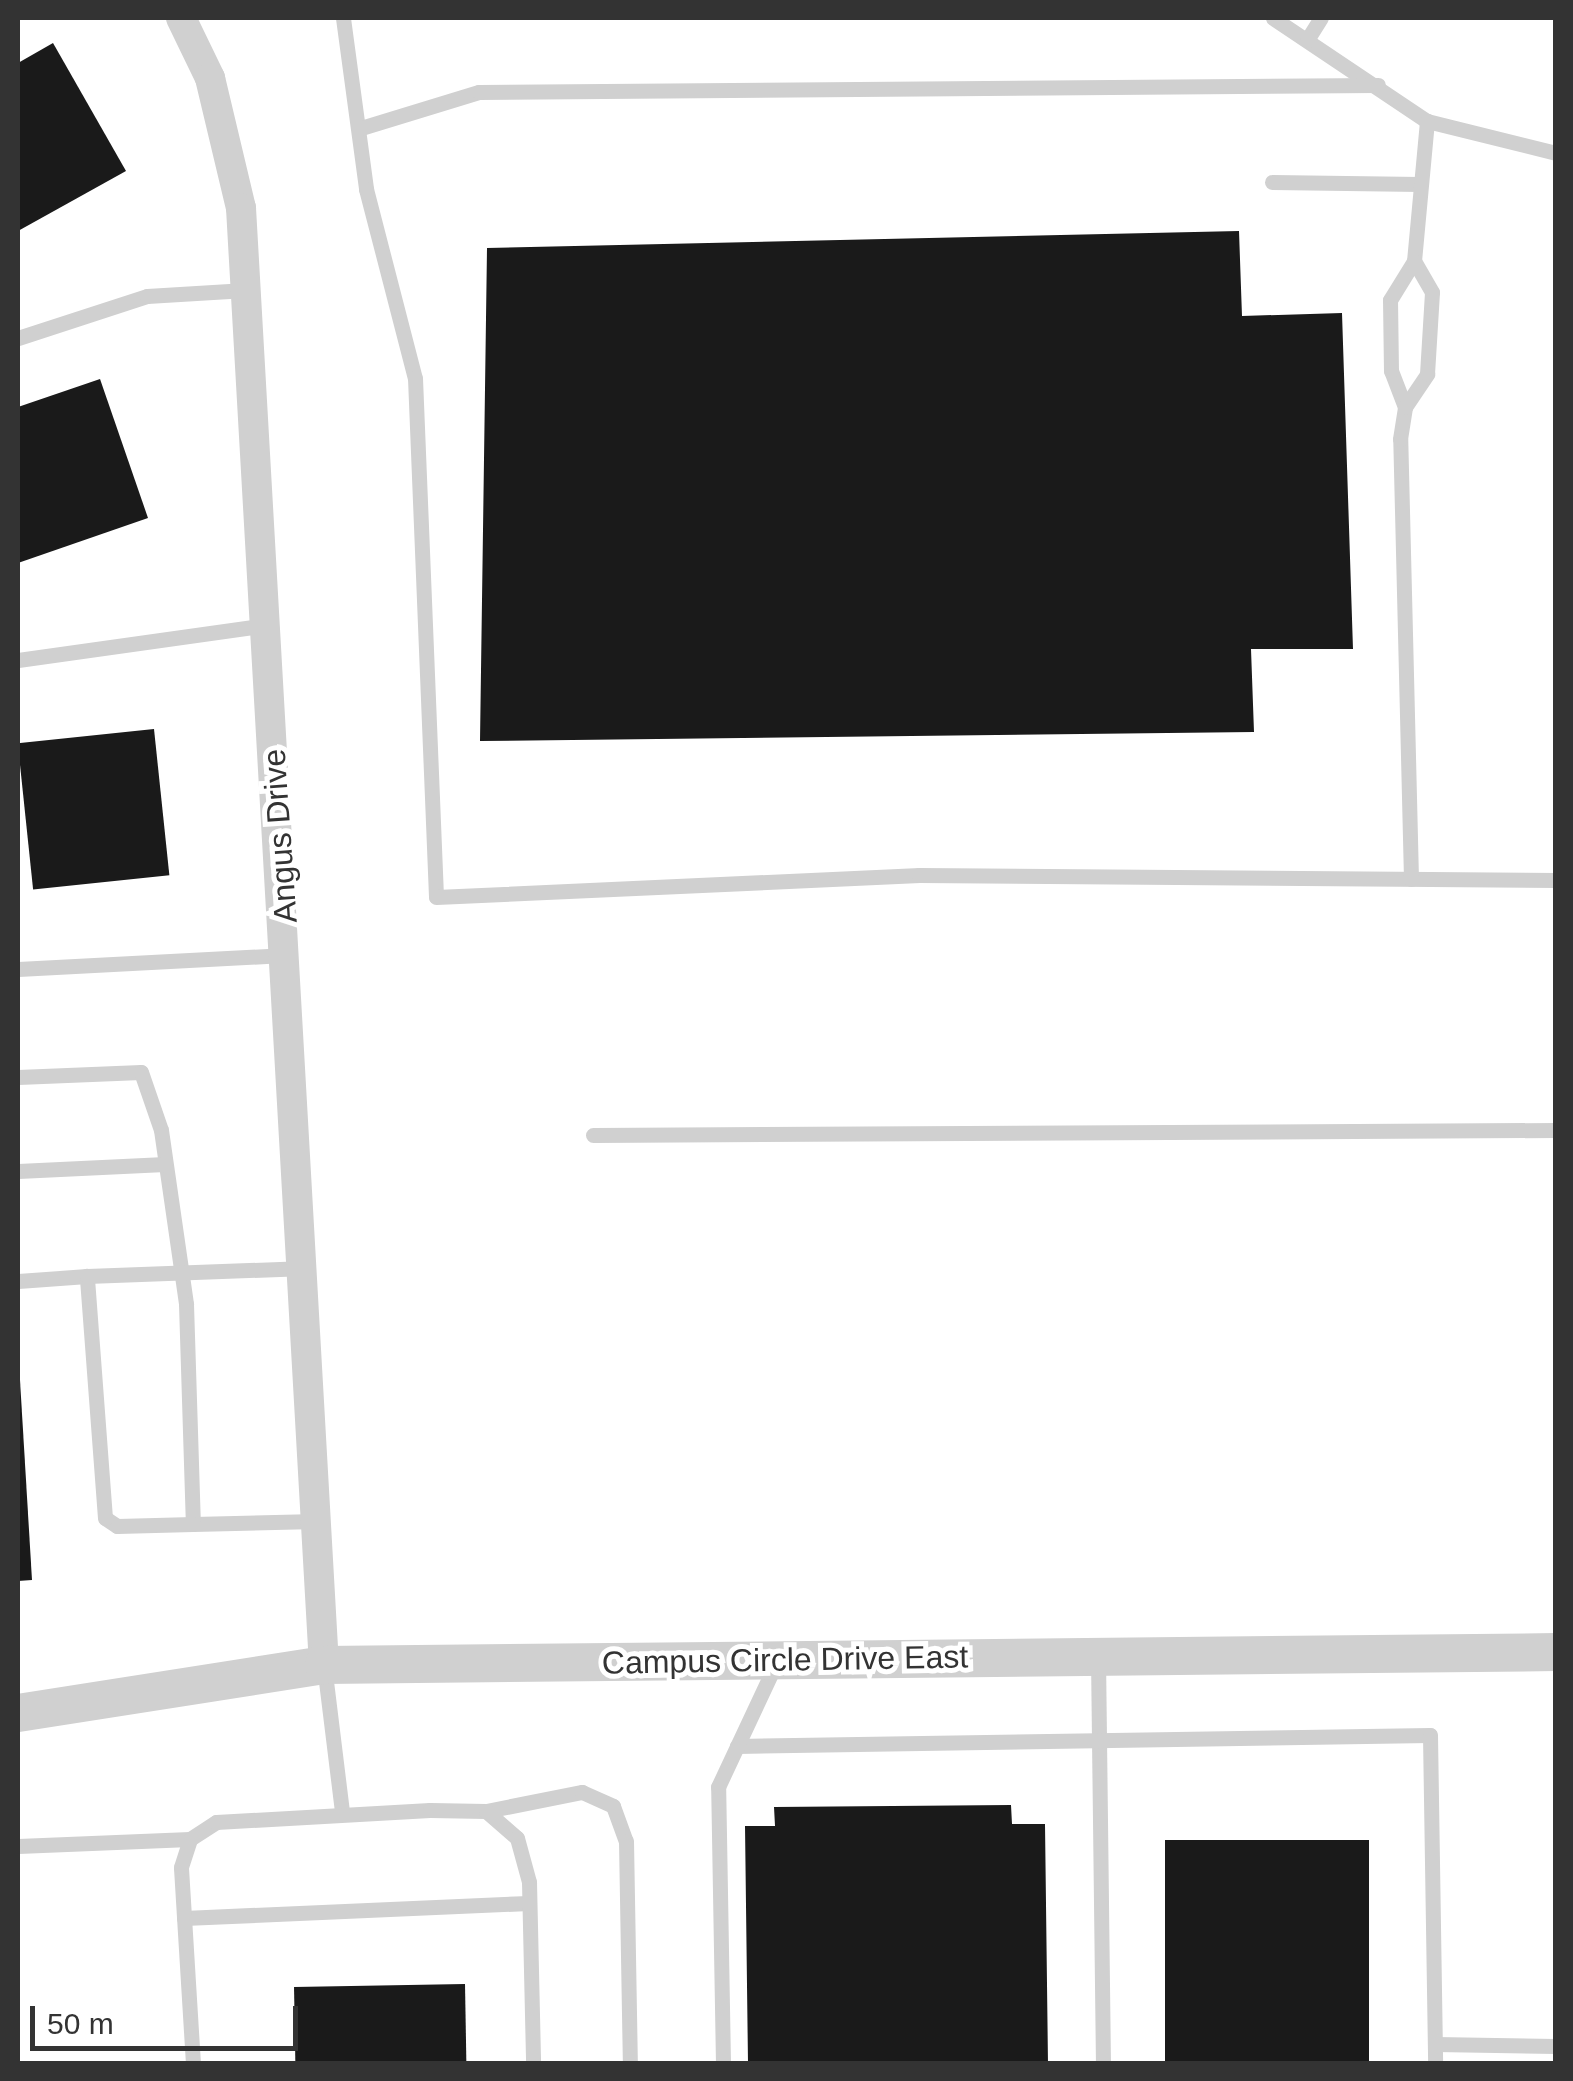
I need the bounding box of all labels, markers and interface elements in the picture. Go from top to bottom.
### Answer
street label: Angus Drive [255,748,305,924]
street label: Campus Circle Drive East [602,1638,968,1682]
scale bar [35,1986,302,2048]
text: 50 m [47,2007,114,2040]

